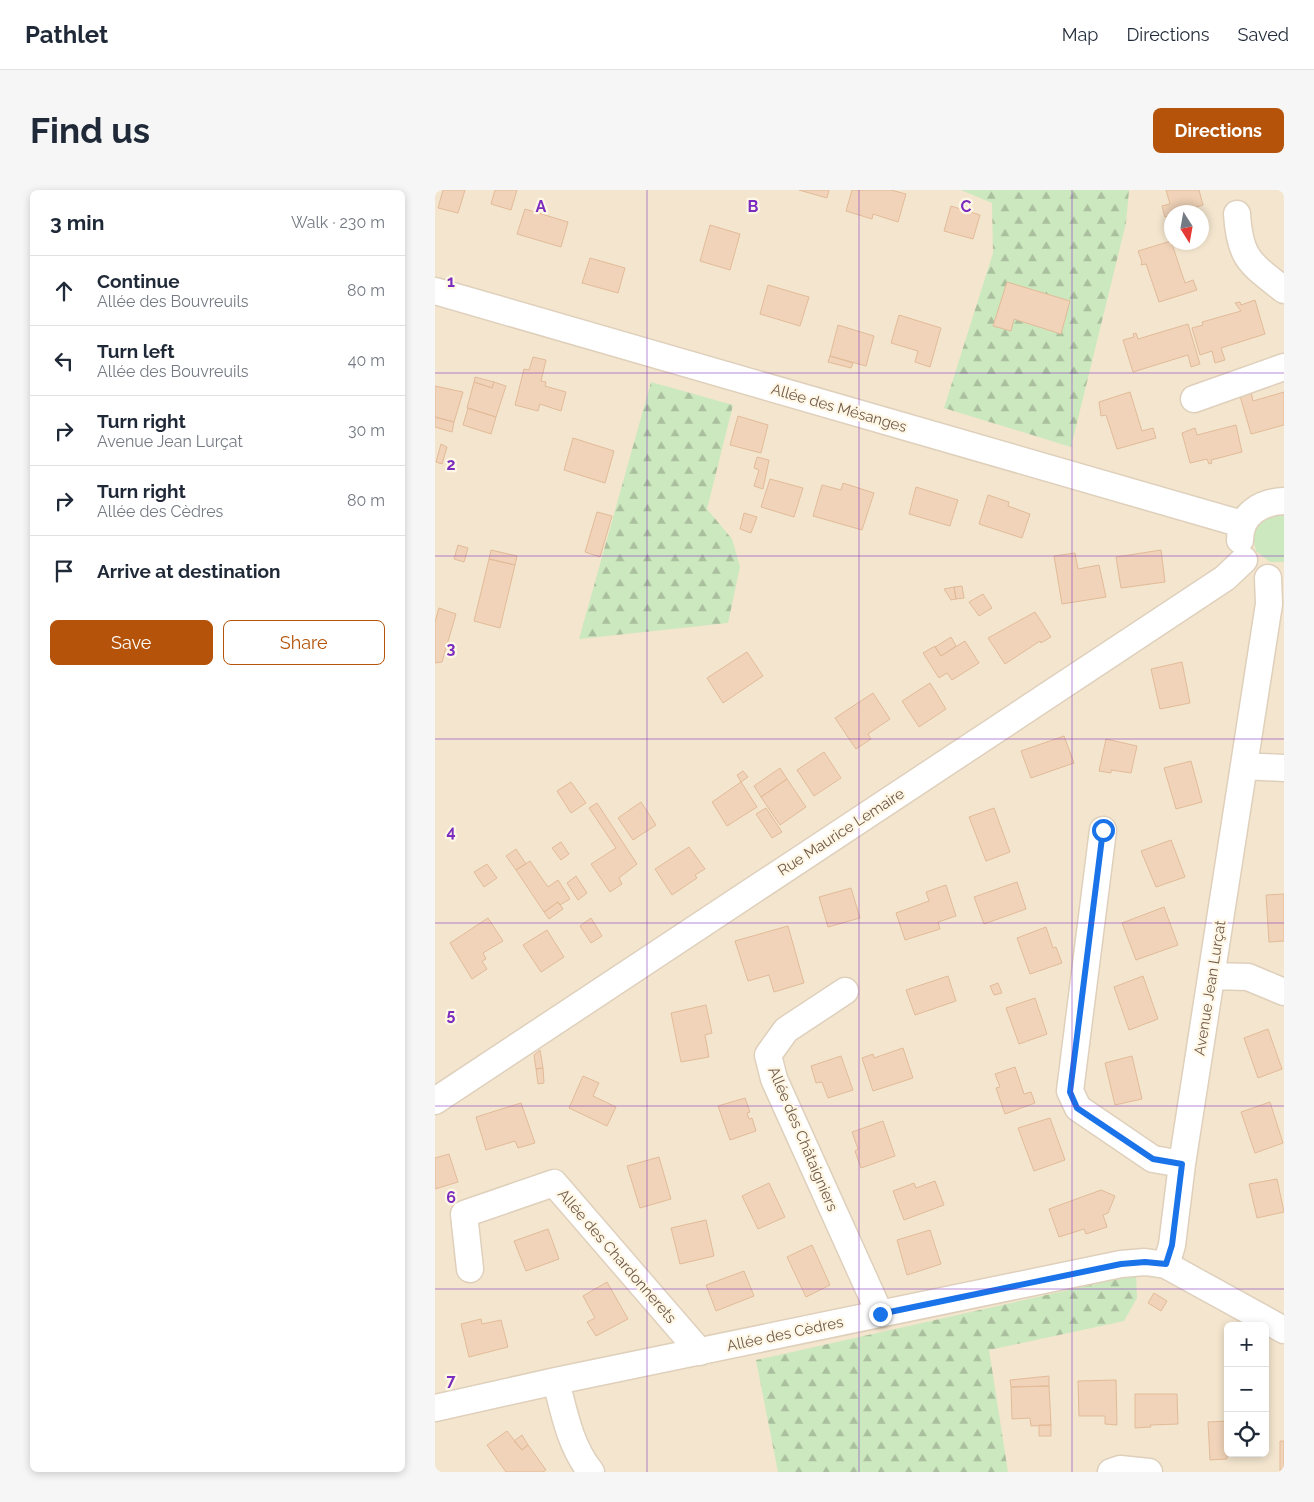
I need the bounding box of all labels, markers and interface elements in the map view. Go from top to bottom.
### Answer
text: Pathlet [25,20,108,49]
text: Map [1062,24,1098,45]
text: Directions [1126,24,1210,45]
text: Saved [1238,24,1289,45]
button: Directions [1153,108,1284,153]
text: Find us [30,110,150,151]
text: A [536,197,547,216]
text: B [748,197,759,216]
text: C [961,197,972,216]
north arrow [1164,205,1209,250]
text: 3 min [50,210,104,235]
text: Walk · 230 m [291,213,385,232]
text: Continue [97,270,180,292]
text: 1 [447,272,455,291]
icon: ahead [50,277,78,305]
text: 80 m [347,281,385,300]
text: Allée des Bouvreuils [97,292,249,311]
text: Turn left [97,340,174,362]
icon: left [50,347,78,375]
text: 40 m [348,351,385,370]
text: Allée des Bouvreuils [97,362,249,381]
street label: Allée des Mésanges [769,380,909,436]
text: Turn right [97,410,186,432]
icon: right [50,417,78,445]
text: 30 m [348,421,385,440]
text: Avenue Jean Lurçat [97,432,243,451]
text: 2 [446,455,456,474]
text: Turn right [97,480,186,502]
icon: right [50,487,78,515]
text: 80 m [347,491,385,510]
text: Allée des Cèdres [97,502,223,521]
icon: arrive [50,557,78,585]
text: Arrive at destination [97,560,281,582]
button: Save [50,620,213,665]
button: Share [223,620,385,665]
text: 3 [447,639,456,658]
street label: Rue Maurice Lemaire [774,784,908,880]
route start [1092,819,1115,842]
text: 4 [446,822,456,841]
street label: Avenue Jean Lurçat [1190,919,1230,1057]
text: 5 [447,1005,456,1024]
street label: Allée des Châtaigniers [764,1064,842,1214]
street label: Allée des Chardonnerets [554,1185,680,1327]
text: 6 [446,1188,456,1207]
route end [869,1303,892,1326]
street label: Allée des Cèdres [725,1313,845,1355]
map controls [1224,1322,1269,1457]
button: + [1224,1322,1269,1367]
button: − [1224,1367,1269,1412]
text: 7 [447,1371,456,1390]
button: locate [1224,1412,1269,1457]

